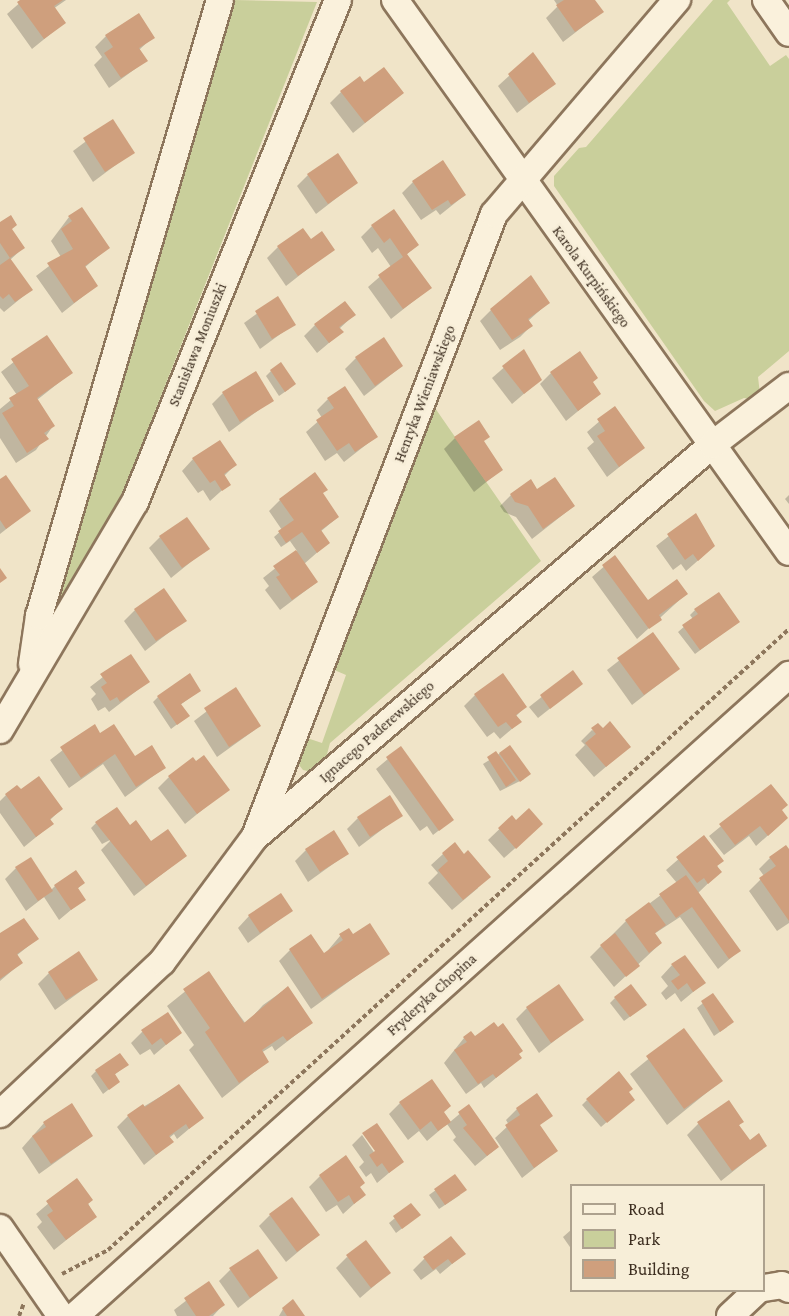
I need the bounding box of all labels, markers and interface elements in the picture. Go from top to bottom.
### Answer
street label: Karola Kurpińskiego [548,223,634,331]
street label: Stanisława Moniuszki [165,281,231,409]
street label: Henryka Wieniawskiego [391,323,459,465]
street label: Ignacego Paderewskiego [316,677,438,787]
street label: Fryderyka Chopina [384,950,480,1040]
legend [570,1184,765,1292]
text: Road [628,1199,665,1219]
text: Park [628,1229,660,1249]
text: Building [628,1259,689,1279]

